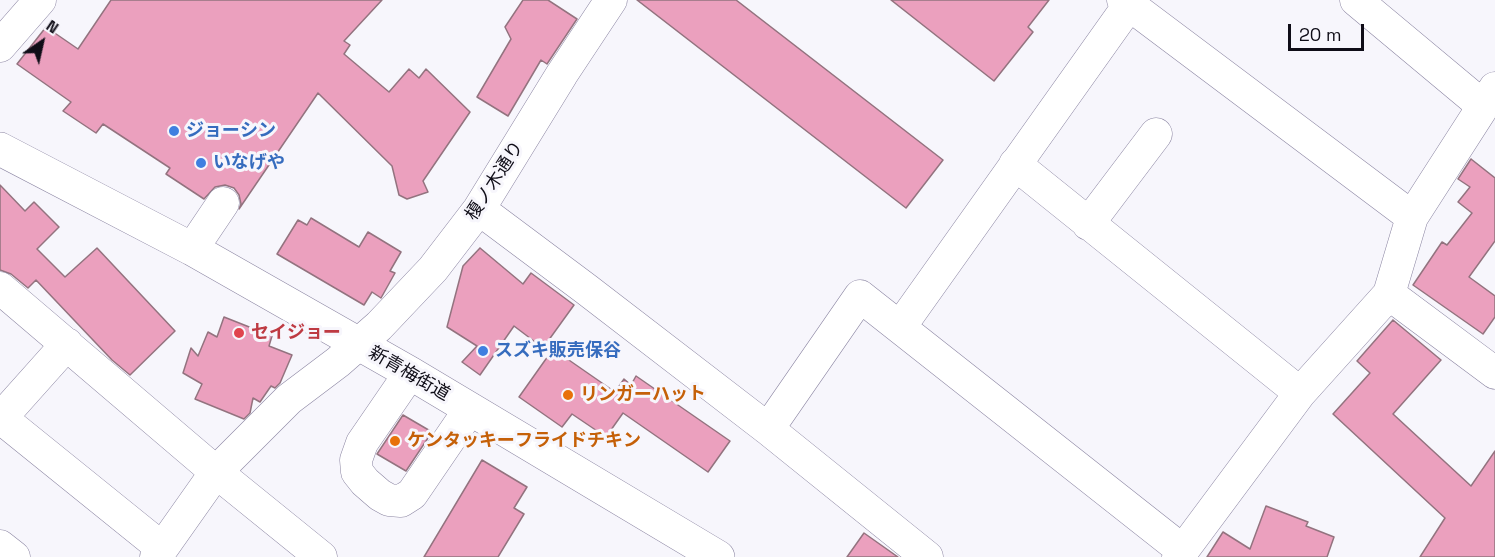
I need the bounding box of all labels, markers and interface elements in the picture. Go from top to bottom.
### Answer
north arrow [12,12,72,72]
scale bar [1291,12,1368,50]
text: N [42,15,63,38]
text: 20 m [1299,23,1342,46]
place label: ジョーシン [186,120,276,142]
marker: ジョーシン [167,124,181,138]
street label: 榎ノ木通り [461,137,529,225]
place label: いなげや [213,152,285,174]
marker: いなげや [194,156,208,170]
place label: セイジョー [251,322,341,344]
marker: セイジョー [232,326,246,340]
place label: スズキ販売保谷 [495,340,621,362]
street label: 新青梅街道 [365,342,453,406]
marker: スズキ販売保谷 [476,344,490,358]
place label: リンガーハット [580,384,706,406]
marker: リンガーハット [561,388,575,402]
place label: ケンタッキーフライドチキン [407,430,641,452]
marker: ケンタッキーフライドチキン [388,434,402,448]

